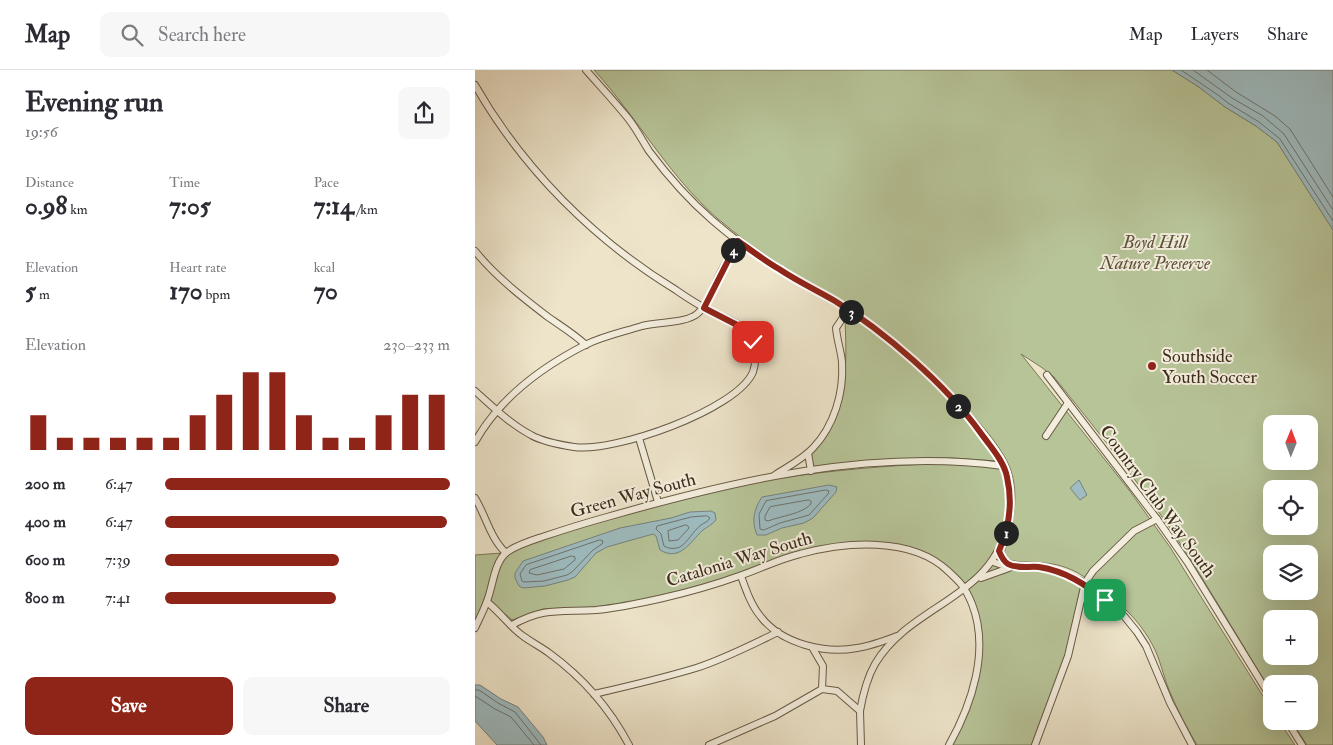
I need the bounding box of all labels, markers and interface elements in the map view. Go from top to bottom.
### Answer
search box [100,12,450,57]
text: Map [25,19,70,50]
icon: search [118,21,146,49]
text: Search here [158,23,246,47]
text: Map [1129,23,1163,46]
text: Layers [1191,23,1239,46]
text: Share [1267,23,1308,46]
text: Evening run [25,85,163,120]
button: share [398,87,450,139]
text: 19:56 [25,122,58,142]
text: Distance [25,174,74,191]
text: Time [169,174,200,191]
text: Pace [314,174,339,191]
text: 0.98 [25,191,67,222]
text: 7:05 [169,191,211,222]
text: 7:14 [314,191,354,222]
text: km [67,201,88,218]
text: /km [354,201,378,218]
park label: Boyd Hill Nature Preserve [1099,231,1211,275]
pin: 4 [721,238,745,262]
text: 4 [730,242,737,259]
text: Elevation [25,259,78,276]
text: Heart rate [169,259,226,276]
text: kcal [314,259,335,276]
text: 5 [25,276,36,307]
text: 170 [169,276,202,307]
text: 70 [314,276,338,307]
text: m [36,286,50,303]
text: bpm [202,286,230,303]
pin: 3 [839,300,863,324]
text: 3 [849,304,854,321]
pin [732,321,774,363]
icon: check [739,328,767,356]
text: Elevation [25,335,86,355]
text: 230–233 m [383,335,450,355]
place label: Southside Youth Soccer [1162,345,1257,389]
marker: Southside Youth Soccer [1146,360,1158,372]
pin: 2 [945,394,971,418]
text: 2 [955,398,962,415]
north arrow [1263,415,1317,470]
map controls [1263,415,1318,730]
street label: Country Club Way South [1094,420,1221,583]
street label: Green Way South [568,468,699,523]
text: 200 m [25,474,65,494]
text: 6:47 [105,474,133,494]
button: locate [1263,480,1318,535]
text: 400 m [25,512,66,532]
text: 6:47 [105,512,133,532]
pin: 1 [993,520,1019,546]
text: 1 [1004,525,1009,542]
street label: Catalonia Way South [664,526,815,593]
button: layers [1263,545,1318,600]
text: 600 m [25,550,65,570]
text: 7:39 [105,550,131,570]
pin [1084,579,1126,621]
icon: arrive [1091,586,1119,614]
text: 800 m [25,588,65,608]
text: 7:41 [105,588,131,608]
button: + [1263,610,1318,665]
button: − [1263,675,1318,730]
button: Save [25,677,233,735]
button: Share [243,677,450,735]

